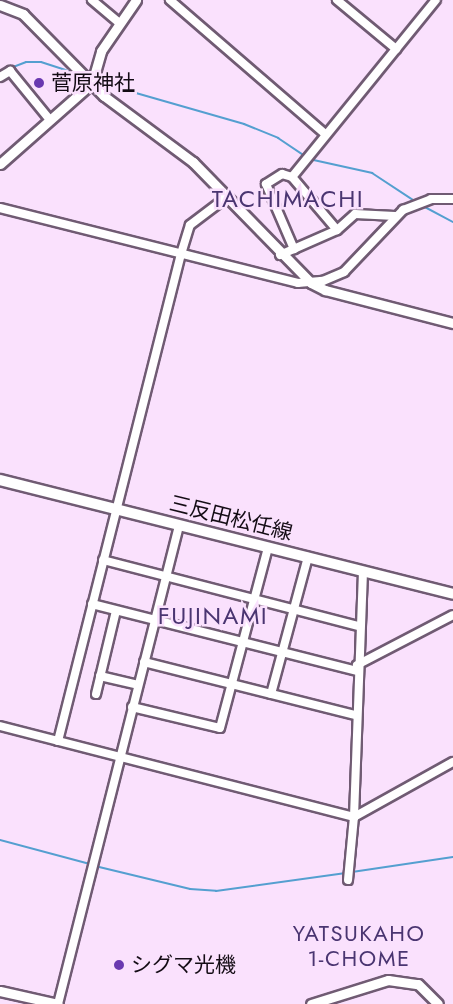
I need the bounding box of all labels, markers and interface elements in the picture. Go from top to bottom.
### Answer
place label: 菅原神社 [51,70,135,96]
marker: 菅原神社 [32,76,46,90]
district label: TACHIMACHI [212,185,364,213]
street label: 三反田松任線 [167,491,295,545]
district label: FUJINAMI [158,602,268,630]
district label: YATSUKAHO 1-CHOME [293,920,425,972]
place label: シグマ光機 [131,952,236,978]
marker: シグマ光機 [112,958,126,972]

